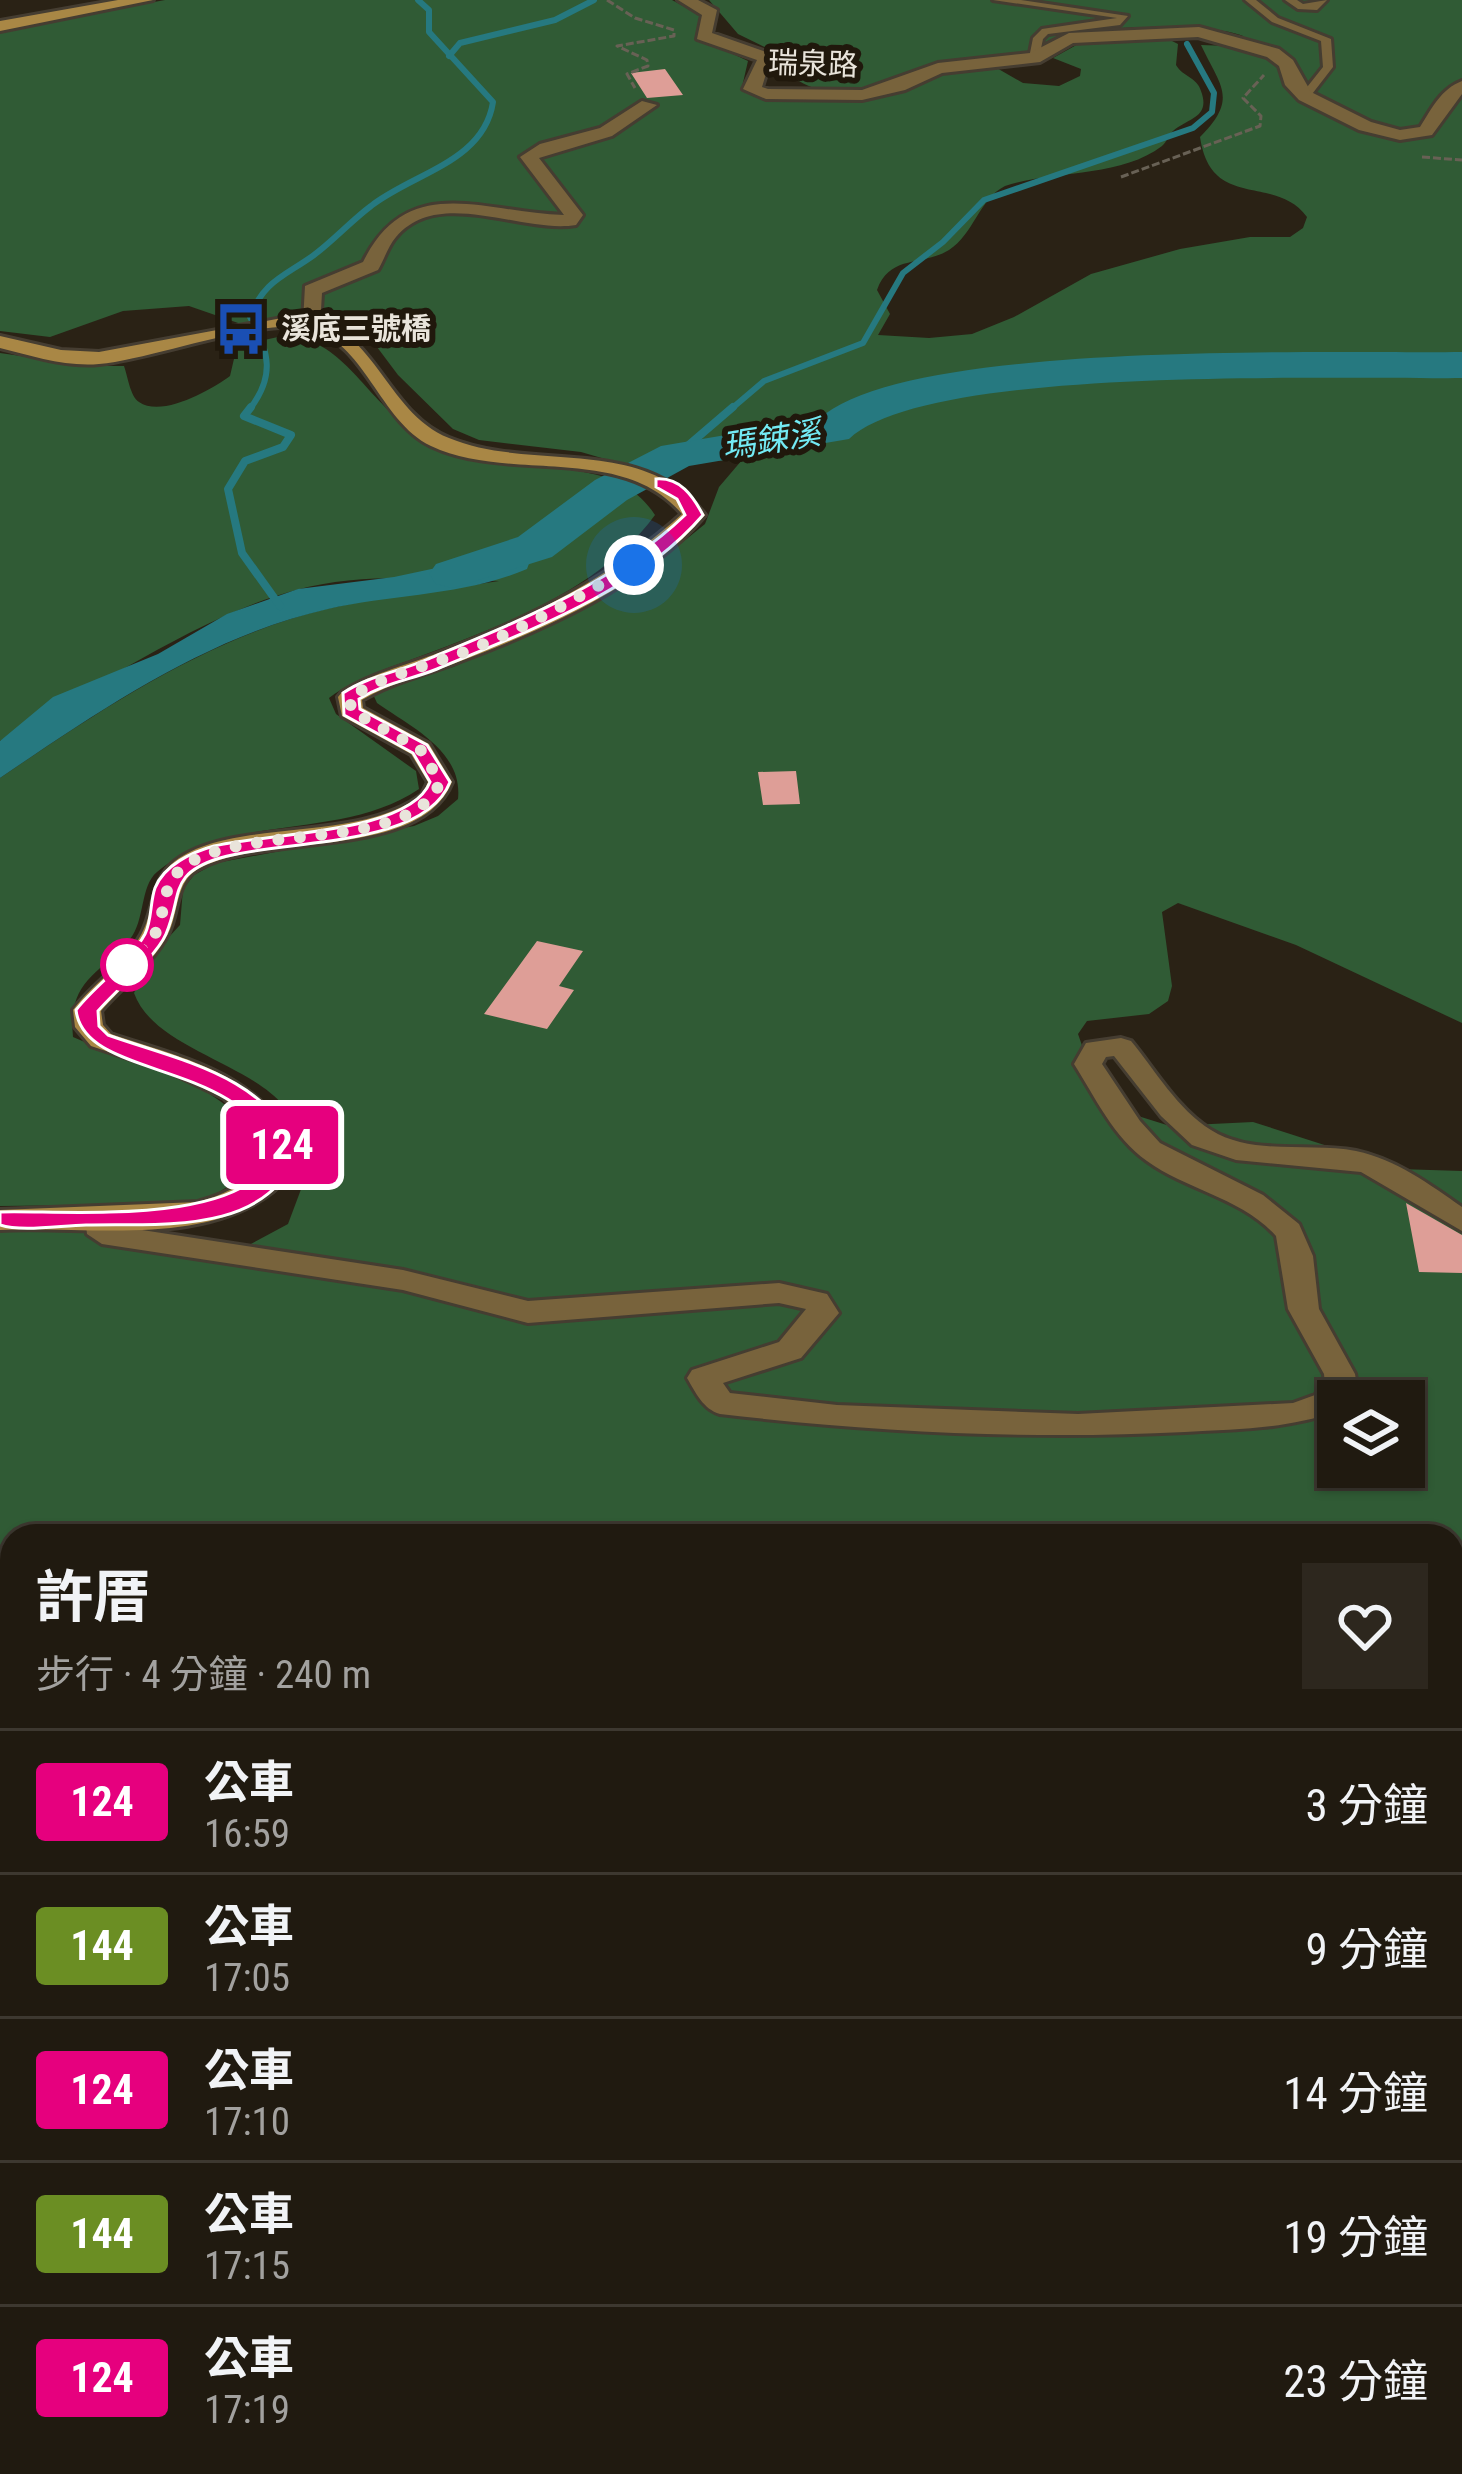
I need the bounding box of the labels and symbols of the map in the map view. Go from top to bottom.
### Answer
street label: 瑞泉路 [767,44,859,83]
bus stop icon: 溪底三號橋 [212,300,270,358]
place label: 溪底三號橋 [281,311,431,346]
water label: 瑪鋉溪 [719,412,827,466]
your location [604,535,664,595]
unlabelled marker [102,940,152,990]
line badge: 124 [213,1106,351,1184]

